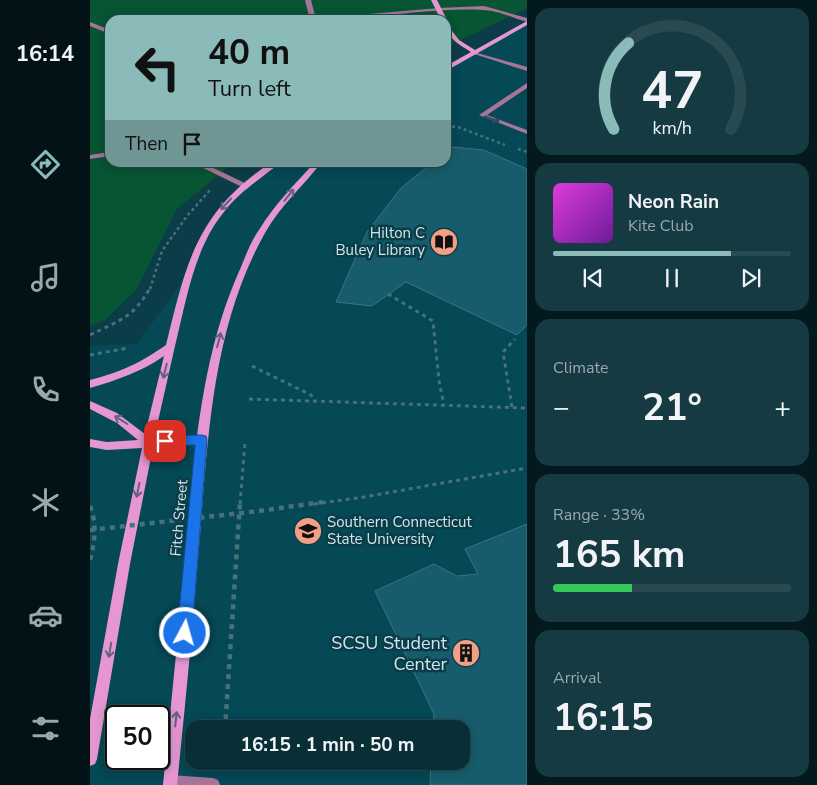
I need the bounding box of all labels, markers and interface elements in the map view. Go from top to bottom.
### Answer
text: 40 m [208,29,290,76]
icon: left [125,35,190,100]
text: 16:14 [16,39,74,69]
text: 47 [641,55,703,126]
text: Turn left [208,74,291,104]
one-way arrow [484,115,499,124]
text: km/h [652,116,692,140]
icon: arrive [178,130,206,158]
text: Then [125,131,168,157]
icon: directions [28,147,63,182]
one-way arrow [283,189,294,202]
text: Neon Rain [628,189,719,215]
one-way arrow [220,197,232,210]
text: Kite Club [628,215,694,237]
place label: Hilton C Buley Library [335,223,425,260]
library icon: Hilton C Buley Library [429,227,459,257]
icon: music [28,260,63,295]
icon: previous [579,264,607,292]
icon: pause [658,264,686,292]
icon: next [737,264,765,292]
one-way arrow [215,333,225,349]
text: Climate [553,357,608,379]
one-way arrow [160,362,169,378]
icon: phone [28,372,63,407]
text: 21° [642,382,702,433]
text: − [553,389,570,427]
text: + [774,389,791,427]
one-way arrow [115,414,129,424]
pin [144,420,186,462]
icon: arrive [151,427,179,455]
street label: Fitch Street [166,478,192,557]
one-way arrow [133,481,143,497]
icon: climate [28,485,63,520]
text: Range · 33% [553,504,645,526]
place label: Southern Connecticut State University [327,512,472,549]
school or university icon: Southern Connecticut State University [293,516,323,546]
text: 165 km [553,529,685,580]
icon: car [28,598,63,633]
position arrow [158,606,210,658]
place label: SCSU Student Center [331,631,448,676]
building icon: SCSU Student Center [451,638,481,668]
one-way arrow [104,641,114,657]
text: Arrival [553,667,601,689]
text: 16:15 [553,692,654,743]
speed limit sign: 50 [105,705,170,770]
icon: filters [28,711,63,746]
one-way arrow [172,711,181,727]
text: 16:15 · 1 min · 50 m [240,732,415,758]

